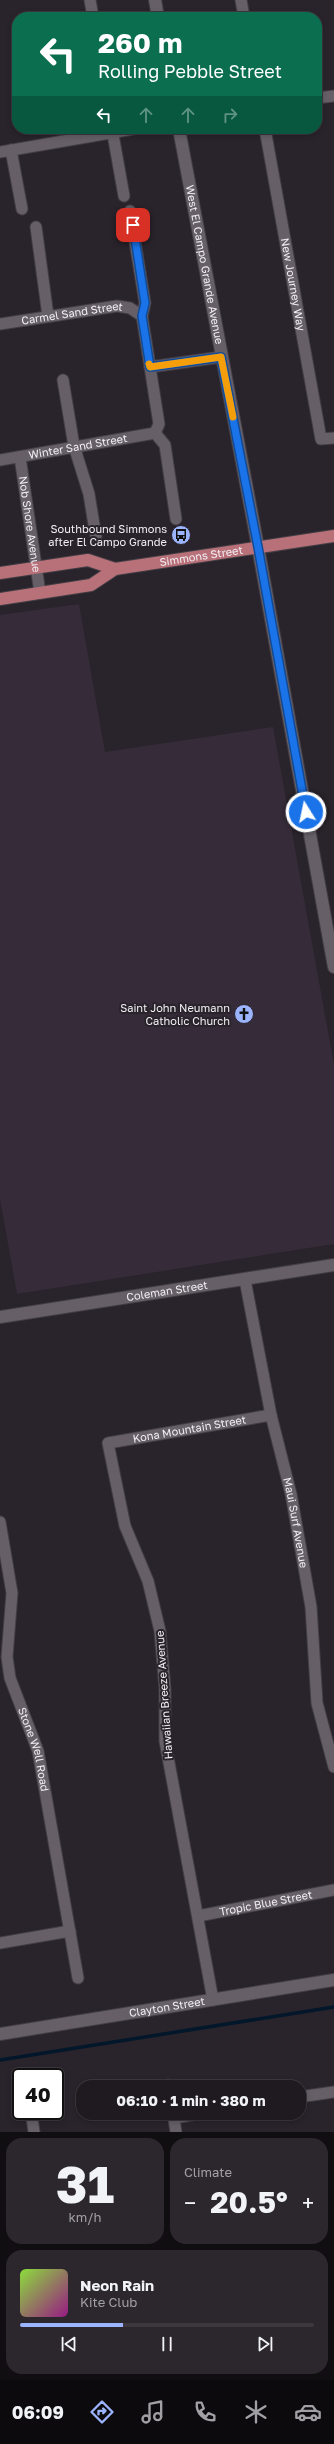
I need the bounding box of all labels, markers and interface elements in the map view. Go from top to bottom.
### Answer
text: 260 m [98,26,183,59]
icon: left [32,28,84,80]
text: Rolling Pebble Street [98,60,282,82]
icon: left [93,104,115,126]
icon: ahead [135,104,157,126]
icon: ahead [177,104,199,126]
icon: right [219,104,241,126]
street label: West El Campo Grande Avenue [184,184,227,345]
pin [116,208,150,242]
icon: arrive [122,214,144,236]
street label: New Journey Way [279,237,308,332]
street label: Carmel Sand Street [20,299,124,327]
street label: Winter Sand Street [27,431,128,461]
street label: Nob Shore Avenue [17,475,44,573]
place label: Southbound Simmons after El Campo Grande [48,522,167,548]
bus stop icon: Southbound Simmons after El Campo Grande [170,524,192,546]
street label: Simmons Street [159,543,244,568]
position arrow [285,791,327,833]
place label: Saint John Neumann Catholic Church [120,1001,230,1027]
church icon: Saint John Neumann Catholic Church [233,1003,255,1025]
street label: Coleman Street [125,1278,208,1303]
street label: Kona Mountain Street [132,1412,247,1445]
street label: Maui Surf Avenue [281,1476,311,1569]
street label: Hawaiian Breeze Avenue [153,1630,174,1760]
street label: Stone Well Road [16,1705,52,1792]
street label: Tropic Blue Street [218,1887,313,1918]
street label: Clayton Street [128,1994,206,2019]
speed limit sign: 40 [12,2068,64,2120]
text: 06:10 · 1 min · 380 m [116,2091,266,2109]
text: 31 [56,2152,114,2214]
text: Climate [184,2164,232,2180]
text: 20.5° [210,2184,288,2220]
text: − [184,2189,196,2216]
text: + [302,2189,314,2216]
text: km/h [68,2209,102,2225]
text: Neon Rain [80,2276,154,2294]
text: Kite Club [80,2294,137,2310]
icon: previous [58,2333,80,2355]
icon: pause [156,2333,178,2355]
icon: next [254,2333,276,2355]
icon: directions [88,2398,116,2426]
icon: music [139,2398,167,2426]
icon: phone [191,2398,219,2426]
icon: climate [242,2398,270,2426]
icon: car [294,2398,322,2426]
text: 06:09 [12,2401,64,2423]

